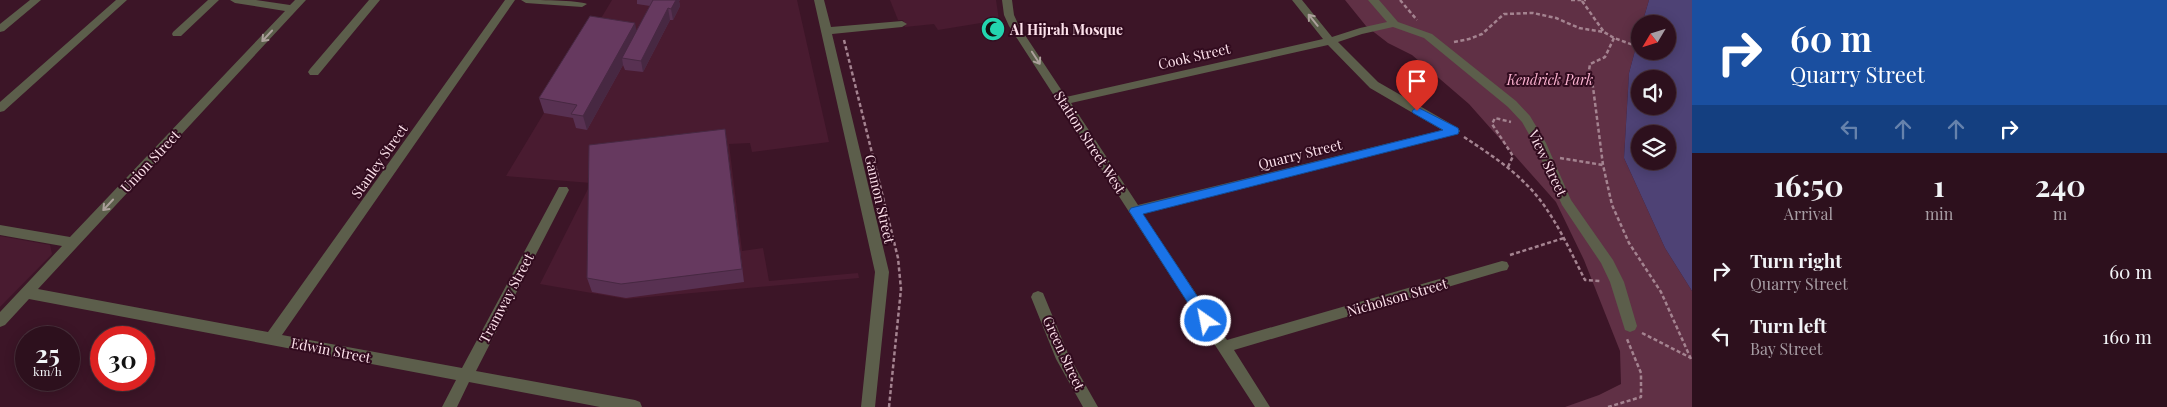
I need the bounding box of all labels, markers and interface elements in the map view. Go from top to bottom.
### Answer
one-way arrow [1308,14,1319,27]
text: 60 m [1790,14,1872,61]
north arrow [1631,15,1676,60]
map controls [1631,15,1676,170]
mosque icon: Al Hijrah Mosque [980,16,1006,42]
place label: Al Hijrah Mosque [1009,20,1123,39]
icon: right [1707,20,1772,85]
one-way arrow [261,29,273,42]
street label: Cook Street [1156,38,1233,74]
one-way arrow [1031,51,1041,65]
text: Quarry Street [1790,59,1925,89]
pin [1396,60,1438,111]
icon: arrive [1403,67,1431,95]
park label: Kendrick Park [1506,70,1593,89]
button: sound [1631,70,1676,115]
street label: Station Street West [1050,87,1131,198]
icon: left [1836,115,1864,143]
icon: ahead [1889,115,1917,143]
icon: ahead [1942,115,1970,143]
icon: right [1995,115,2023,143]
street label: Stanley Street [346,119,412,202]
street label: Union Street [116,125,185,196]
button: layers [1631,125,1676,170]
street label: View Street [1524,126,1572,200]
street label: Quarry Street [1256,134,1345,174]
street label: Gannon Street [861,153,900,246]
text: 16:50 [1773,165,1844,205]
text: 1 [1933,165,1945,205]
text: 240 [2035,165,2086,205]
one-way arrow [102,199,114,212]
text: Arrival [1784,203,1833,224]
text: min [1925,203,1953,224]
text: m [2053,203,2067,224]
text: Turn right [1750,247,1842,273]
street label: Tramway Street [474,249,538,346]
icon: right [1707,257,1735,285]
text: 60 m [2109,258,2152,284]
street label: Nicholson Street [1345,273,1450,320]
text: Quarry Street [1750,273,1848,294]
position arrow [1179,294,1231,346]
text: Turn left [1750,312,1827,338]
street label: Green Street [1039,313,1090,394]
icon: left [1707,322,1735,350]
text: 160 m [2102,323,2152,349]
speed limit sign: 30 [90,326,155,391]
street label: Edwin Street [289,333,374,367]
text: 25 [35,336,60,369]
text: Bay Street [1750,338,1822,359]
text: km/h [33,363,62,379]

